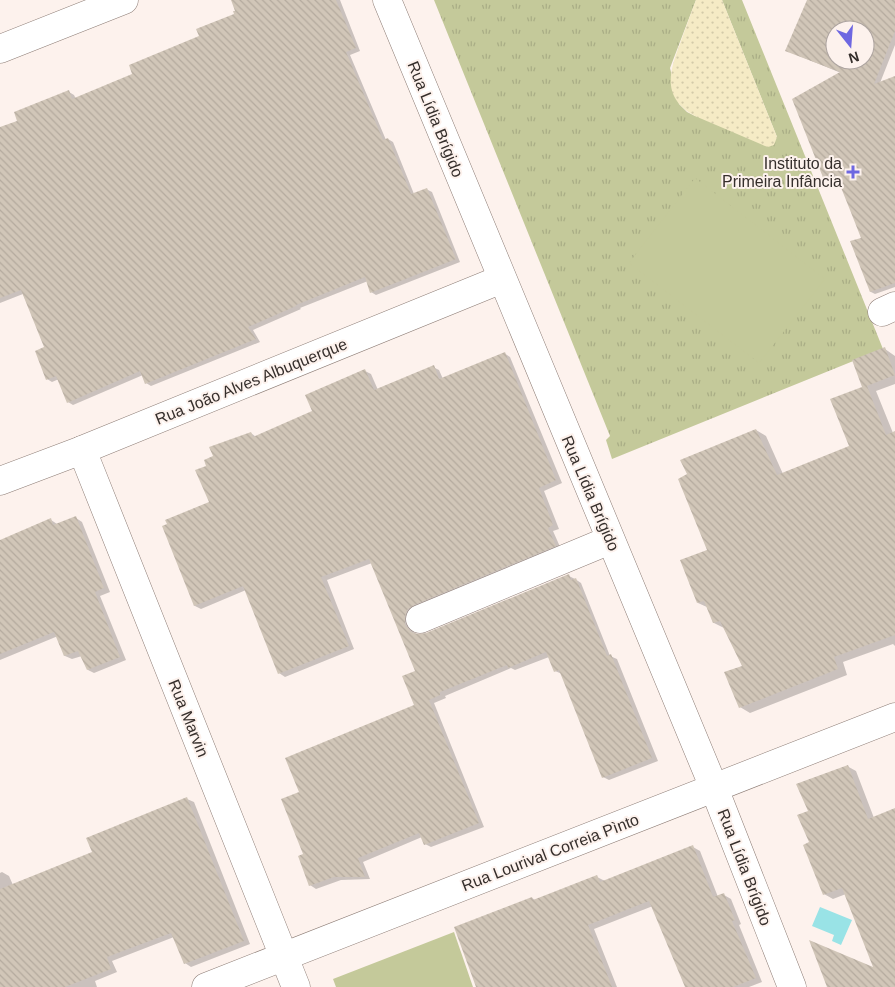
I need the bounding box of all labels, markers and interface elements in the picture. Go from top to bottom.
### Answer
north arrow [825,20,875,70]
text: N [847,48,861,67]
street label: Rua Lídia Brígido [404,59,467,180]
place label: Instituto da Primeira Infância [722,155,842,190]
marker: Instituto da Primeira Infância [846,165,860,179]
street label: Rua João Alves Albuquerque [153,335,350,428]
street label: Rua Lídia Brígido [559,433,623,554]
street label: Rua Marvin [165,677,212,759]
street label: Rua Lídia Brígido [714,806,775,928]
street label: Rua Lourival Correia Pìnto [459,811,641,894]

